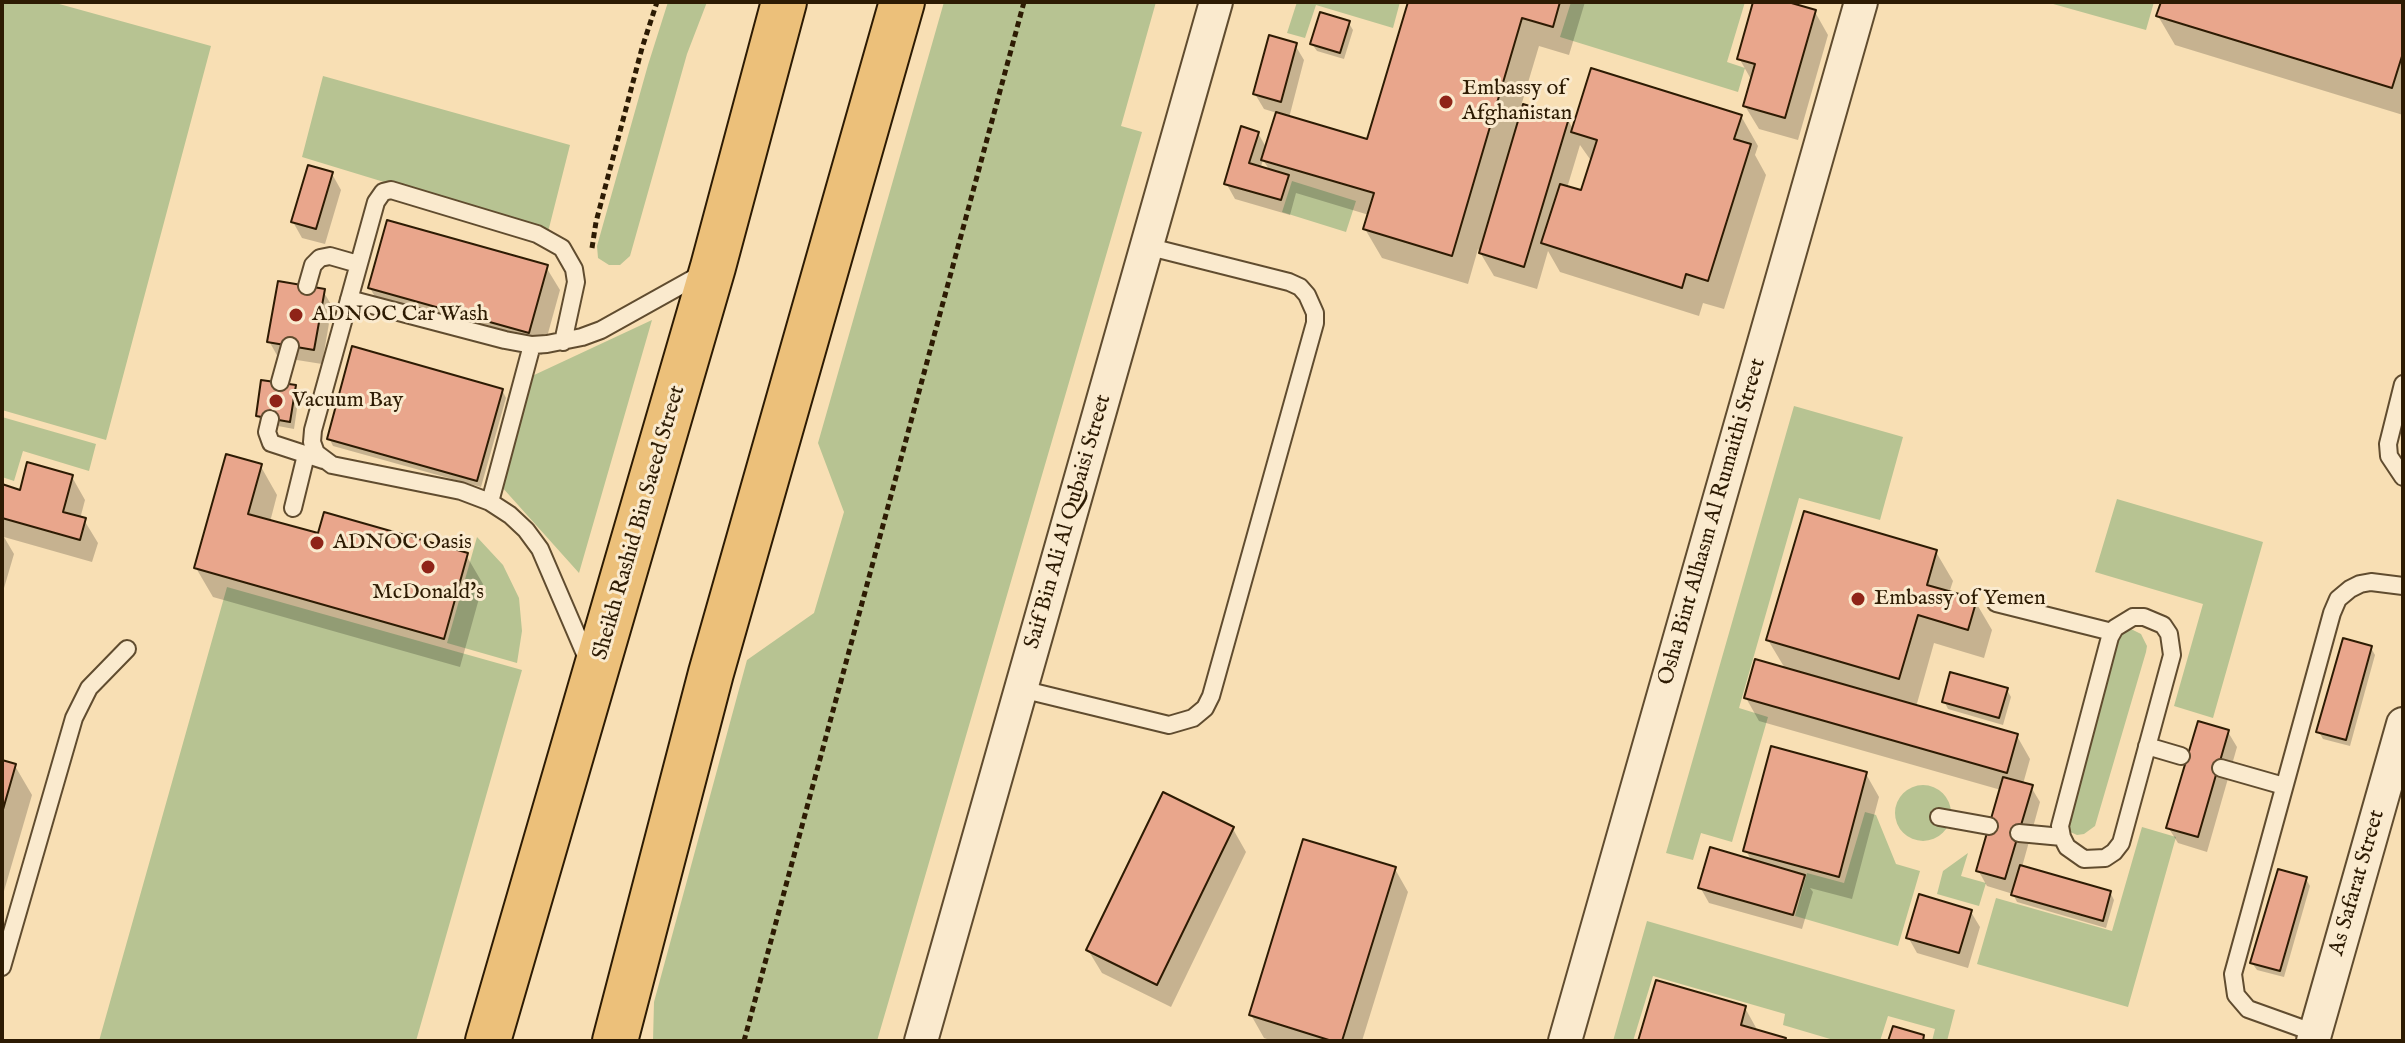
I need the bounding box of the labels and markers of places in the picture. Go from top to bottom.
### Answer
place label: Embassy of Afghanistan [1462,76,1572,128]
marker: Embassy of Afghanistan [1437,93,1455,111]
place label: ADNOC Car Wash [312,302,488,328]
marker: ADNOC Car Wash [287,306,305,324]
place label: Vacuum Bay [292,388,403,414]
marker: Vacuum Bay [267,392,285,410]
place label: ADNOC Oasis [333,530,472,556]
marker: ADNOC Oasis [308,534,326,552]
marker: McDonald's [419,558,437,576]
place label: McDonald's [372,580,484,606]
place label: Embassy of Yemen [1874,586,2046,612]
marker: Embassy of Yemen [1849,590,1867,608]

